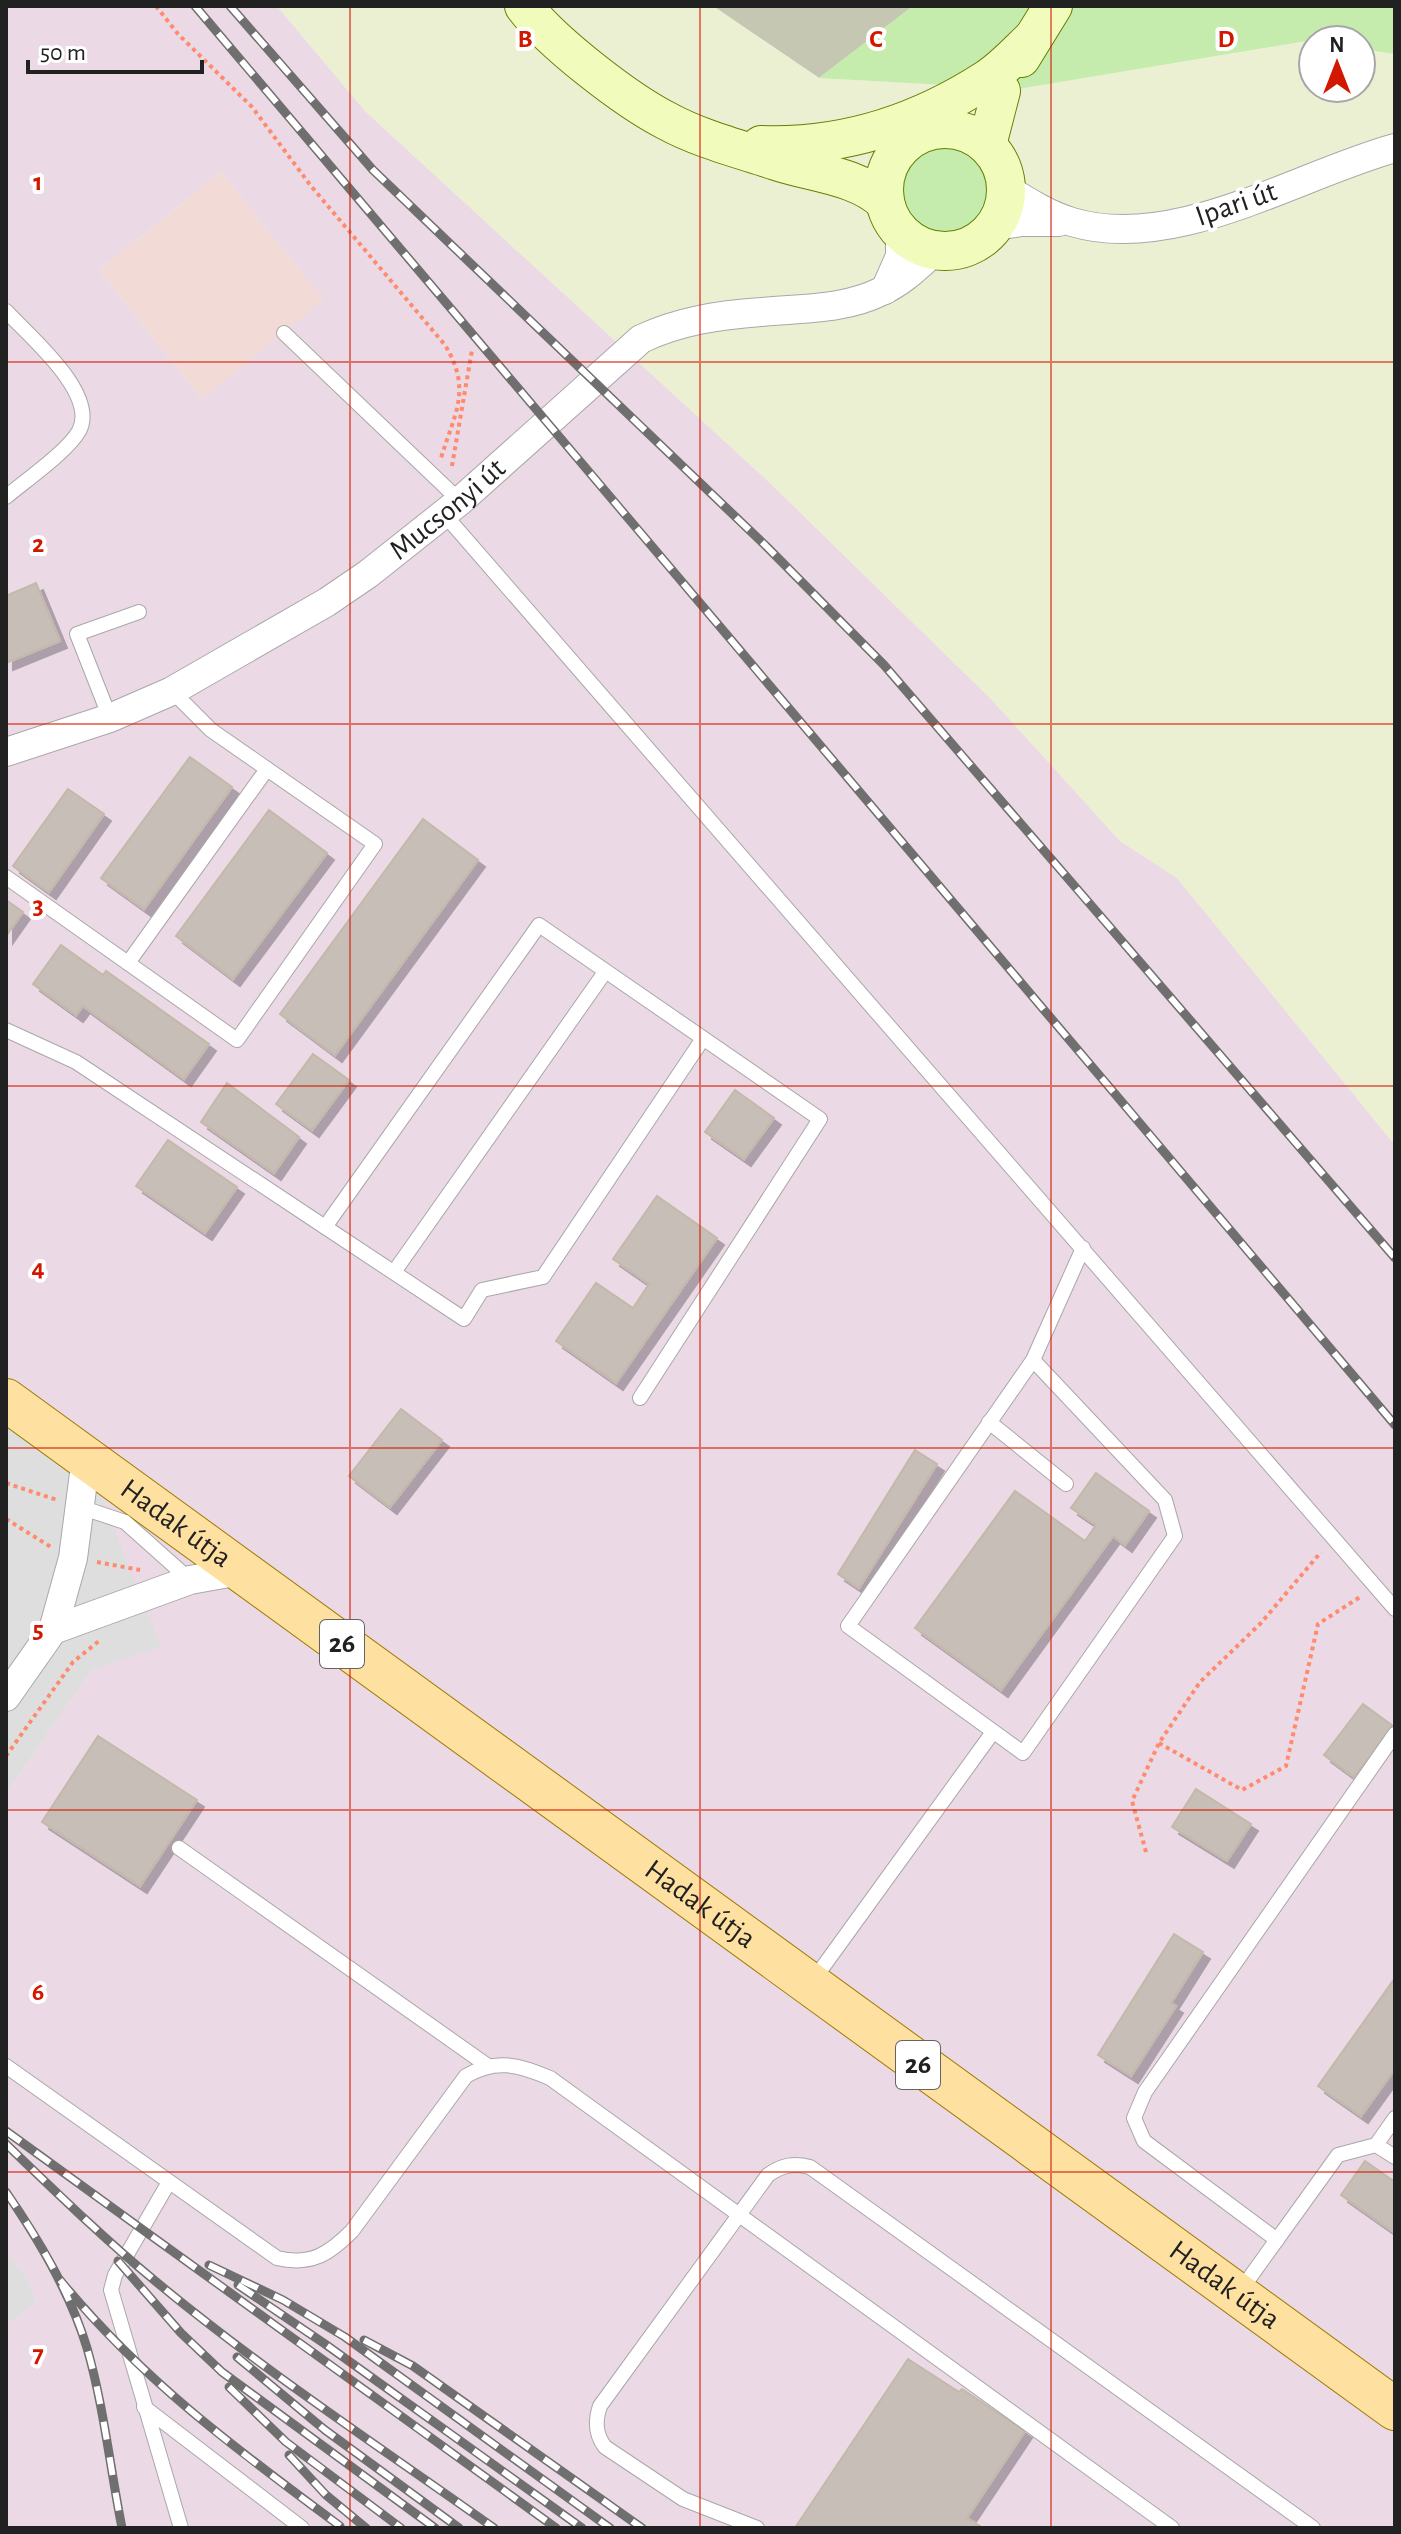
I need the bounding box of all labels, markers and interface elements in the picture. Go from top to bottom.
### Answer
scale bar [28,24,202,74]
north arrow [1297,24,1377,104]
text: B [517,26,533,52]
text: C [869,26,883,52]
text: D [1217,26,1235,52]
text: N [1329,34,1345,56]
text: 50 m [40,41,86,65]
text: 1 [33,169,43,195]
street label: Ipari út [1192,176,1281,232]
street label: Mucsonyi út [384,453,512,566]
text: 2 [32,531,44,557]
text: 3 [32,893,44,919]
text: 4 [31,1255,45,1281]
street label: Hadak útja [115,1474,237,1573]
text: 5 [32,1617,44,1643]
road number: 26 [320,1620,364,1668]
street label: Hadak útja [639,1854,761,1954]
text: 6 [32,1979,44,2005]
road number: 26 [896,2041,940,2089]
street label: Hadak útja [1164,2235,1285,2335]
text: 7 [32,2341,44,2367]

